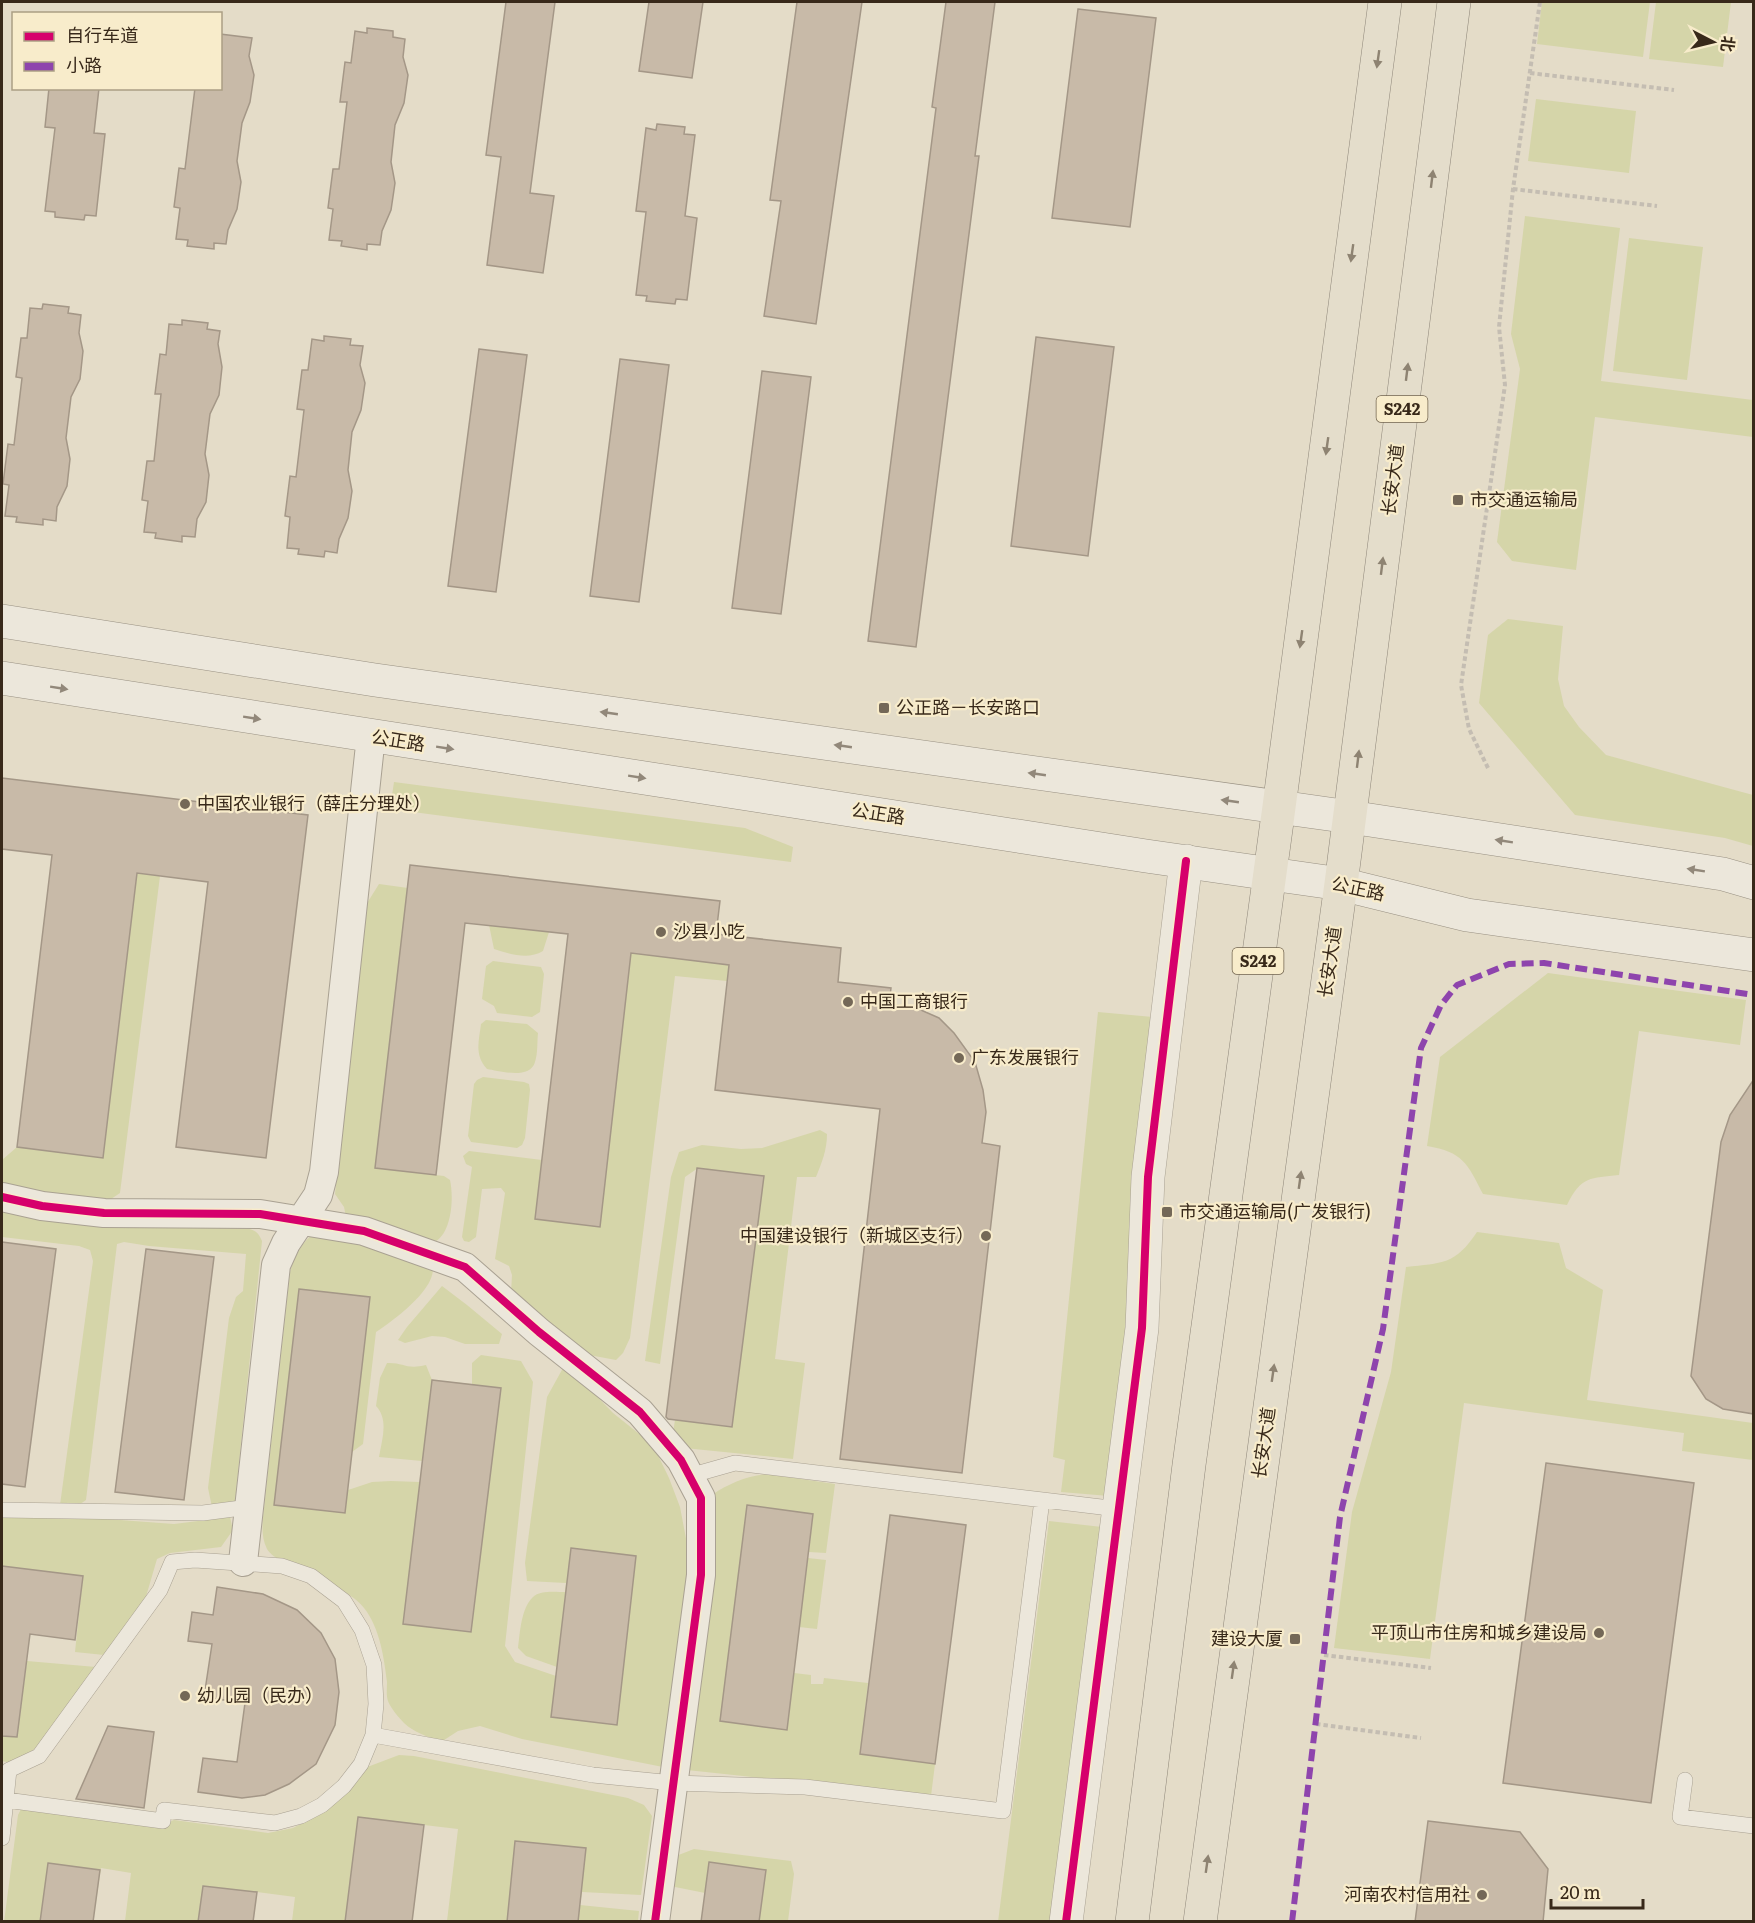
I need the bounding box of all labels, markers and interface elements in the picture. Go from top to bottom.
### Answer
legend [12,12,222,90]
north arrow [1683,12,1743,72]
text: 自行车道 [66,21,138,48]
text: 北 [1716,35,1742,53]
one-way arrow [1373,50,1382,69]
text: 小路 [66,51,102,78]
one-way arrow [1427,169,1436,188]
one-way arrow [1348,243,1357,262]
one-way arrow [1402,363,1412,382]
road number: S242 [1376,396,1428,422]
one-way arrow [1322,437,1331,456]
street label: 长安大道 [1374,442,1409,517]
place label: 市交通运输局 [1470,485,1578,512]
marker: 市交通运输局 [1451,493,1465,507]
one-way arrow [1378,556,1387,575]
one-way arrow [1296,630,1306,649]
one-way arrow [50,683,69,692]
place label: 公正路－长安路口 [896,693,1040,720]
marker: 公正路－长安路口 [877,701,891,715]
one-way arrow [599,709,618,718]
one-way arrow [243,713,262,722]
street label: 公正路 [369,722,427,757]
one-way arrow [834,742,853,751]
one-way arrow [435,743,454,752]
one-way arrow [1353,750,1362,769]
one-way arrow [1027,769,1046,778]
one-way arrow [628,773,647,782]
place label: 中国农业银行（薛庄分理处） [197,789,431,816]
street label: 公正路 [849,795,907,830]
one-way arrow [1220,796,1239,805]
marker: 中国农业银行（薛庄分理处） [178,797,192,811]
one-way arrow [1494,836,1513,845]
one-way arrow [1687,866,1706,875]
street label: 公正路 [1329,869,1388,906]
place label: 沙县小吃 [673,917,745,944]
street label: 长安大道 [1310,924,1347,999]
marker: 沙县小吃 [654,925,668,939]
road number: S242 [1232,948,1284,974]
place label: 中国工商银行 [860,987,968,1014]
marker: 中国工商银行 [841,995,855,1009]
place label: 广东发展银行 [971,1043,1079,1070]
marker: 广东发展银行 [952,1051,966,1065]
one-way arrow [1296,1170,1305,1189]
place label: 市交通运输局(广发银行) [1179,1197,1371,1224]
marker: 市交通运输局(广发银行) [1160,1205,1174,1219]
place label: 中国建设银行（新城区支行） [740,1221,974,1248]
marker: 中国建设银行（新城区支行） [979,1229,993,1243]
one-way arrow [1269,1363,1278,1382]
street label: 长安大道 [1244,1405,1281,1480]
place label: 平顶山市住房和城乡建设局 [1371,1618,1587,1645]
place label: 建设大厦 [1211,1624,1283,1651]
marker: 平顶山市住房和城乡建设局 [1592,1626,1606,1640]
marker: 建设大厦 [1288,1632,1302,1646]
one-way arrow [1229,1661,1238,1680]
place label: 幼儿园（民办） [197,1681,323,1708]
marker: 幼儿园（民办） [178,1689,192,1703]
one-way arrow [1203,1854,1212,1873]
scale bar [1551,1872,1642,1910]
text: 20 m [1560,1878,1601,1905]
place label: 河南农村信用社 [1344,1880,1470,1907]
marker: 河南农村信用社 [1475,1888,1489,1902]

